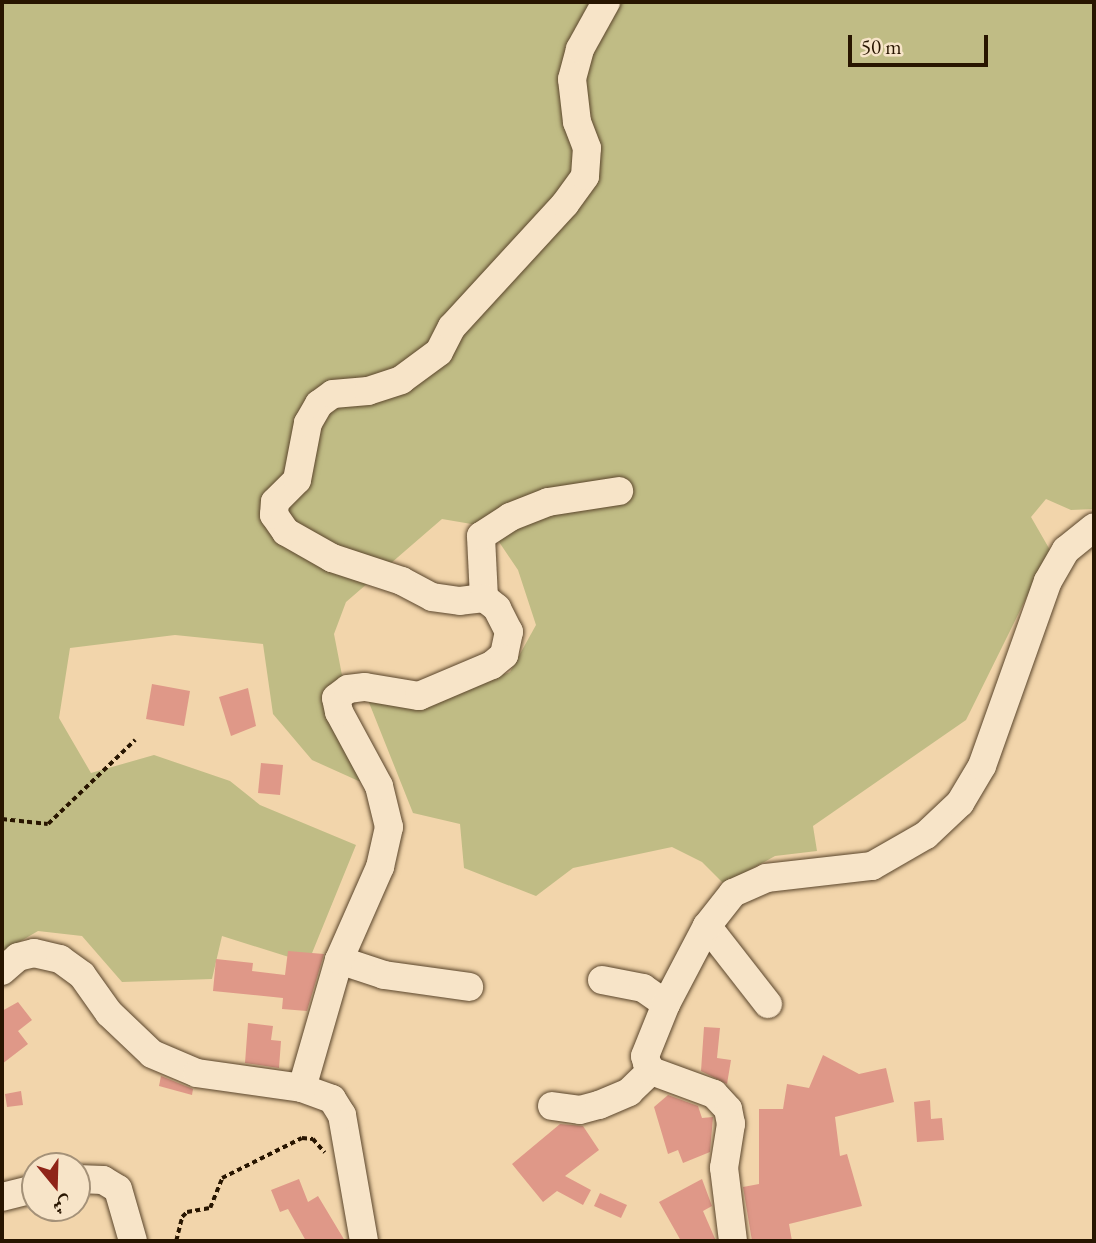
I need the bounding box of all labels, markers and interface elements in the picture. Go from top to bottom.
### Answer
scale bar [851,21,991,65]
text: 50 m [861,33,902,60]
north arrow [21,1152,91,1222]
text: ش [49,1191,75,1220]

